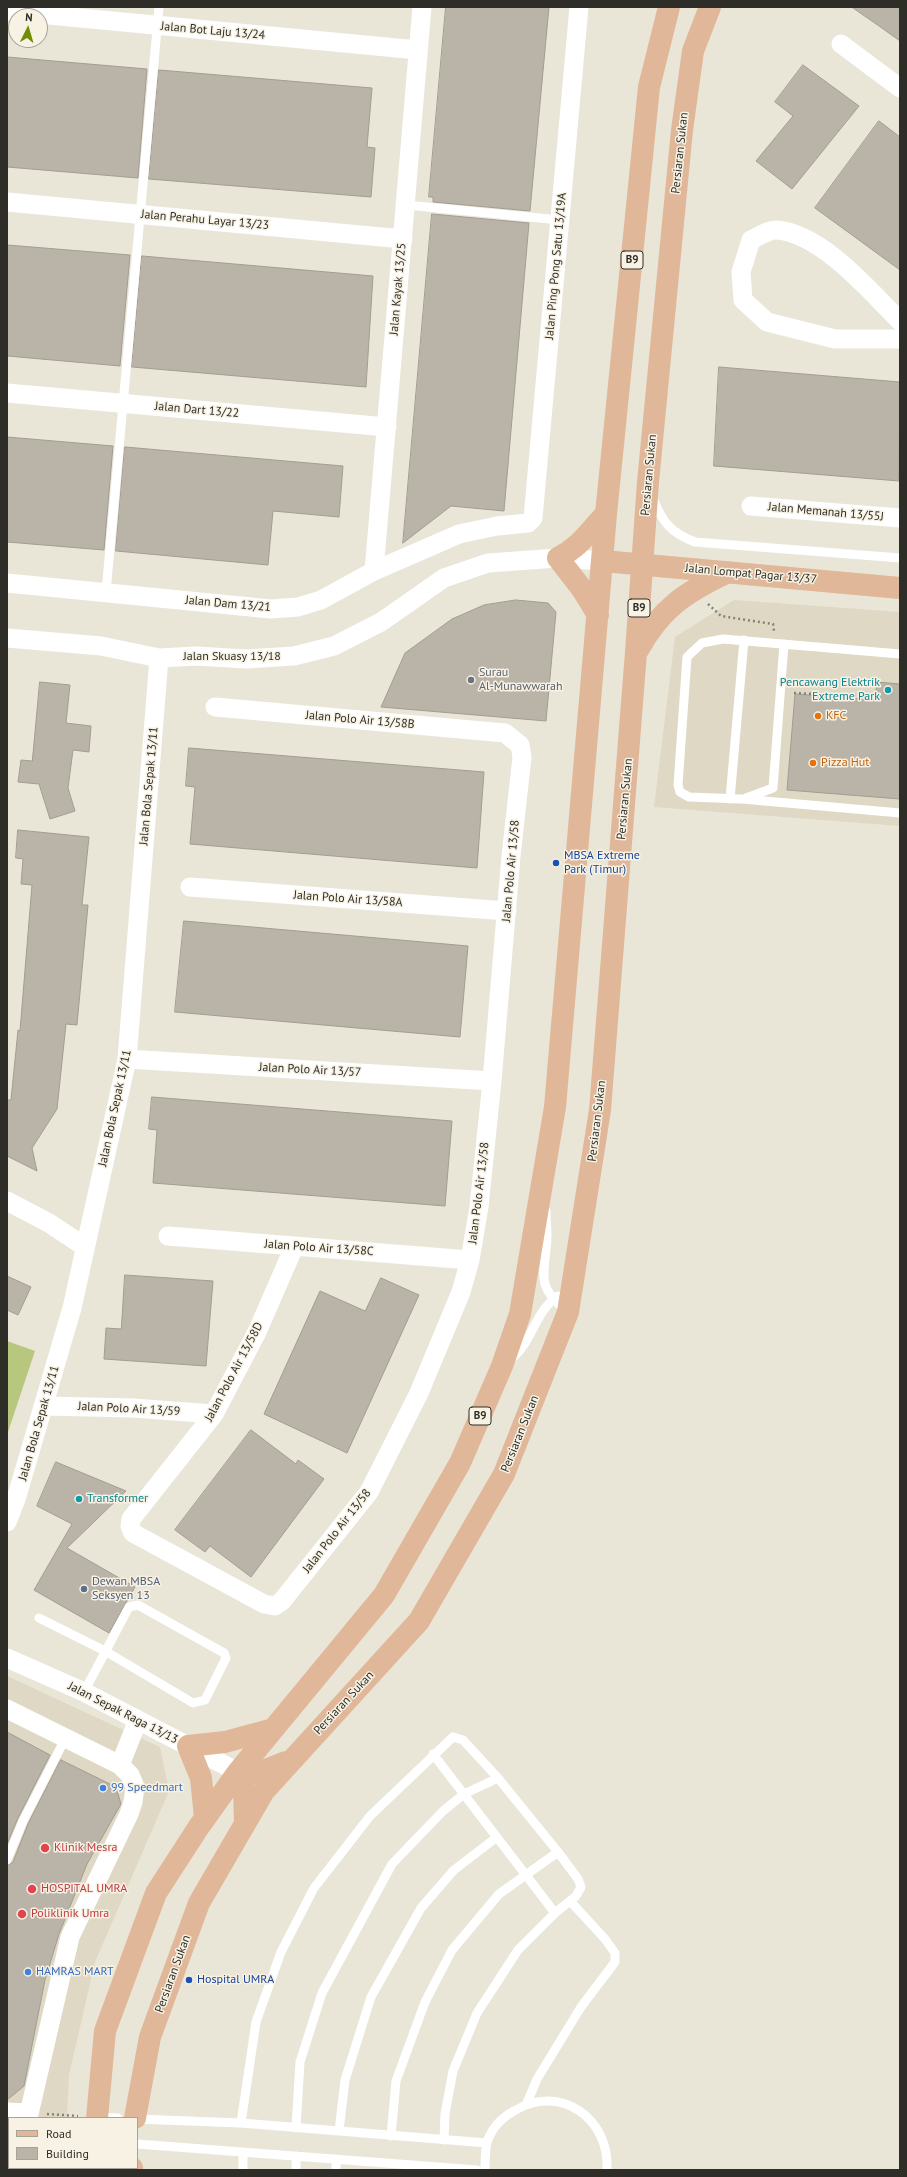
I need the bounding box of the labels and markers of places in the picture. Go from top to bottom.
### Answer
place label: Surau Al-Munawwarah [479,666,563,694]
marker: Surau Al-Munawwarah [466,675,476,685]
place label: Pencawang Elektrik Extreme Park [780,676,880,704]
marker: Pencawang Elektrik Extreme Park [883,685,893,695]
place label: KFC [826,709,846,723]
marker: KFC [813,711,823,721]
place label: Pizza Hut [821,756,869,770]
marker: Pizza Hut [808,758,818,768]
place label: MBSA Extreme Park (Timur) [564,849,640,877]
marker: MBSA Extreme Park (Timur) [551,858,561,868]
place label: Transformer [87,1492,148,1506]
marker: Transformer [74,1494,84,1504]
place label: Dewan MBSA Seksyen 13 [92,1575,160,1603]
marker: Dewan MBSA Seksyen 13 [79,1584,89,1594]
place label: 99 Speedmart [111,1781,183,1795]
marker: 99 Speedmart [98,1783,108,1793]
place label: Klinik Mesra [54,1841,117,1855]
marker: Klinik Mesra [39,1842,51,1854]
place label: HOSPITAL UMRA [41,1882,127,1896]
marker: HOSPITAL UMRA [26,1883,38,1895]
place label: Poliklinik Umra [31,1907,109,1921]
marker: Poliklinik Umra [16,1908,28,1920]
place label: HAMRAS MART [36,1965,114,1979]
marker: HAMRAS MART [23,1967,33,1977]
place label: Hospital UMRA [197,1973,274,1987]
marker: Hospital UMRA [184,1975,194,1985]

